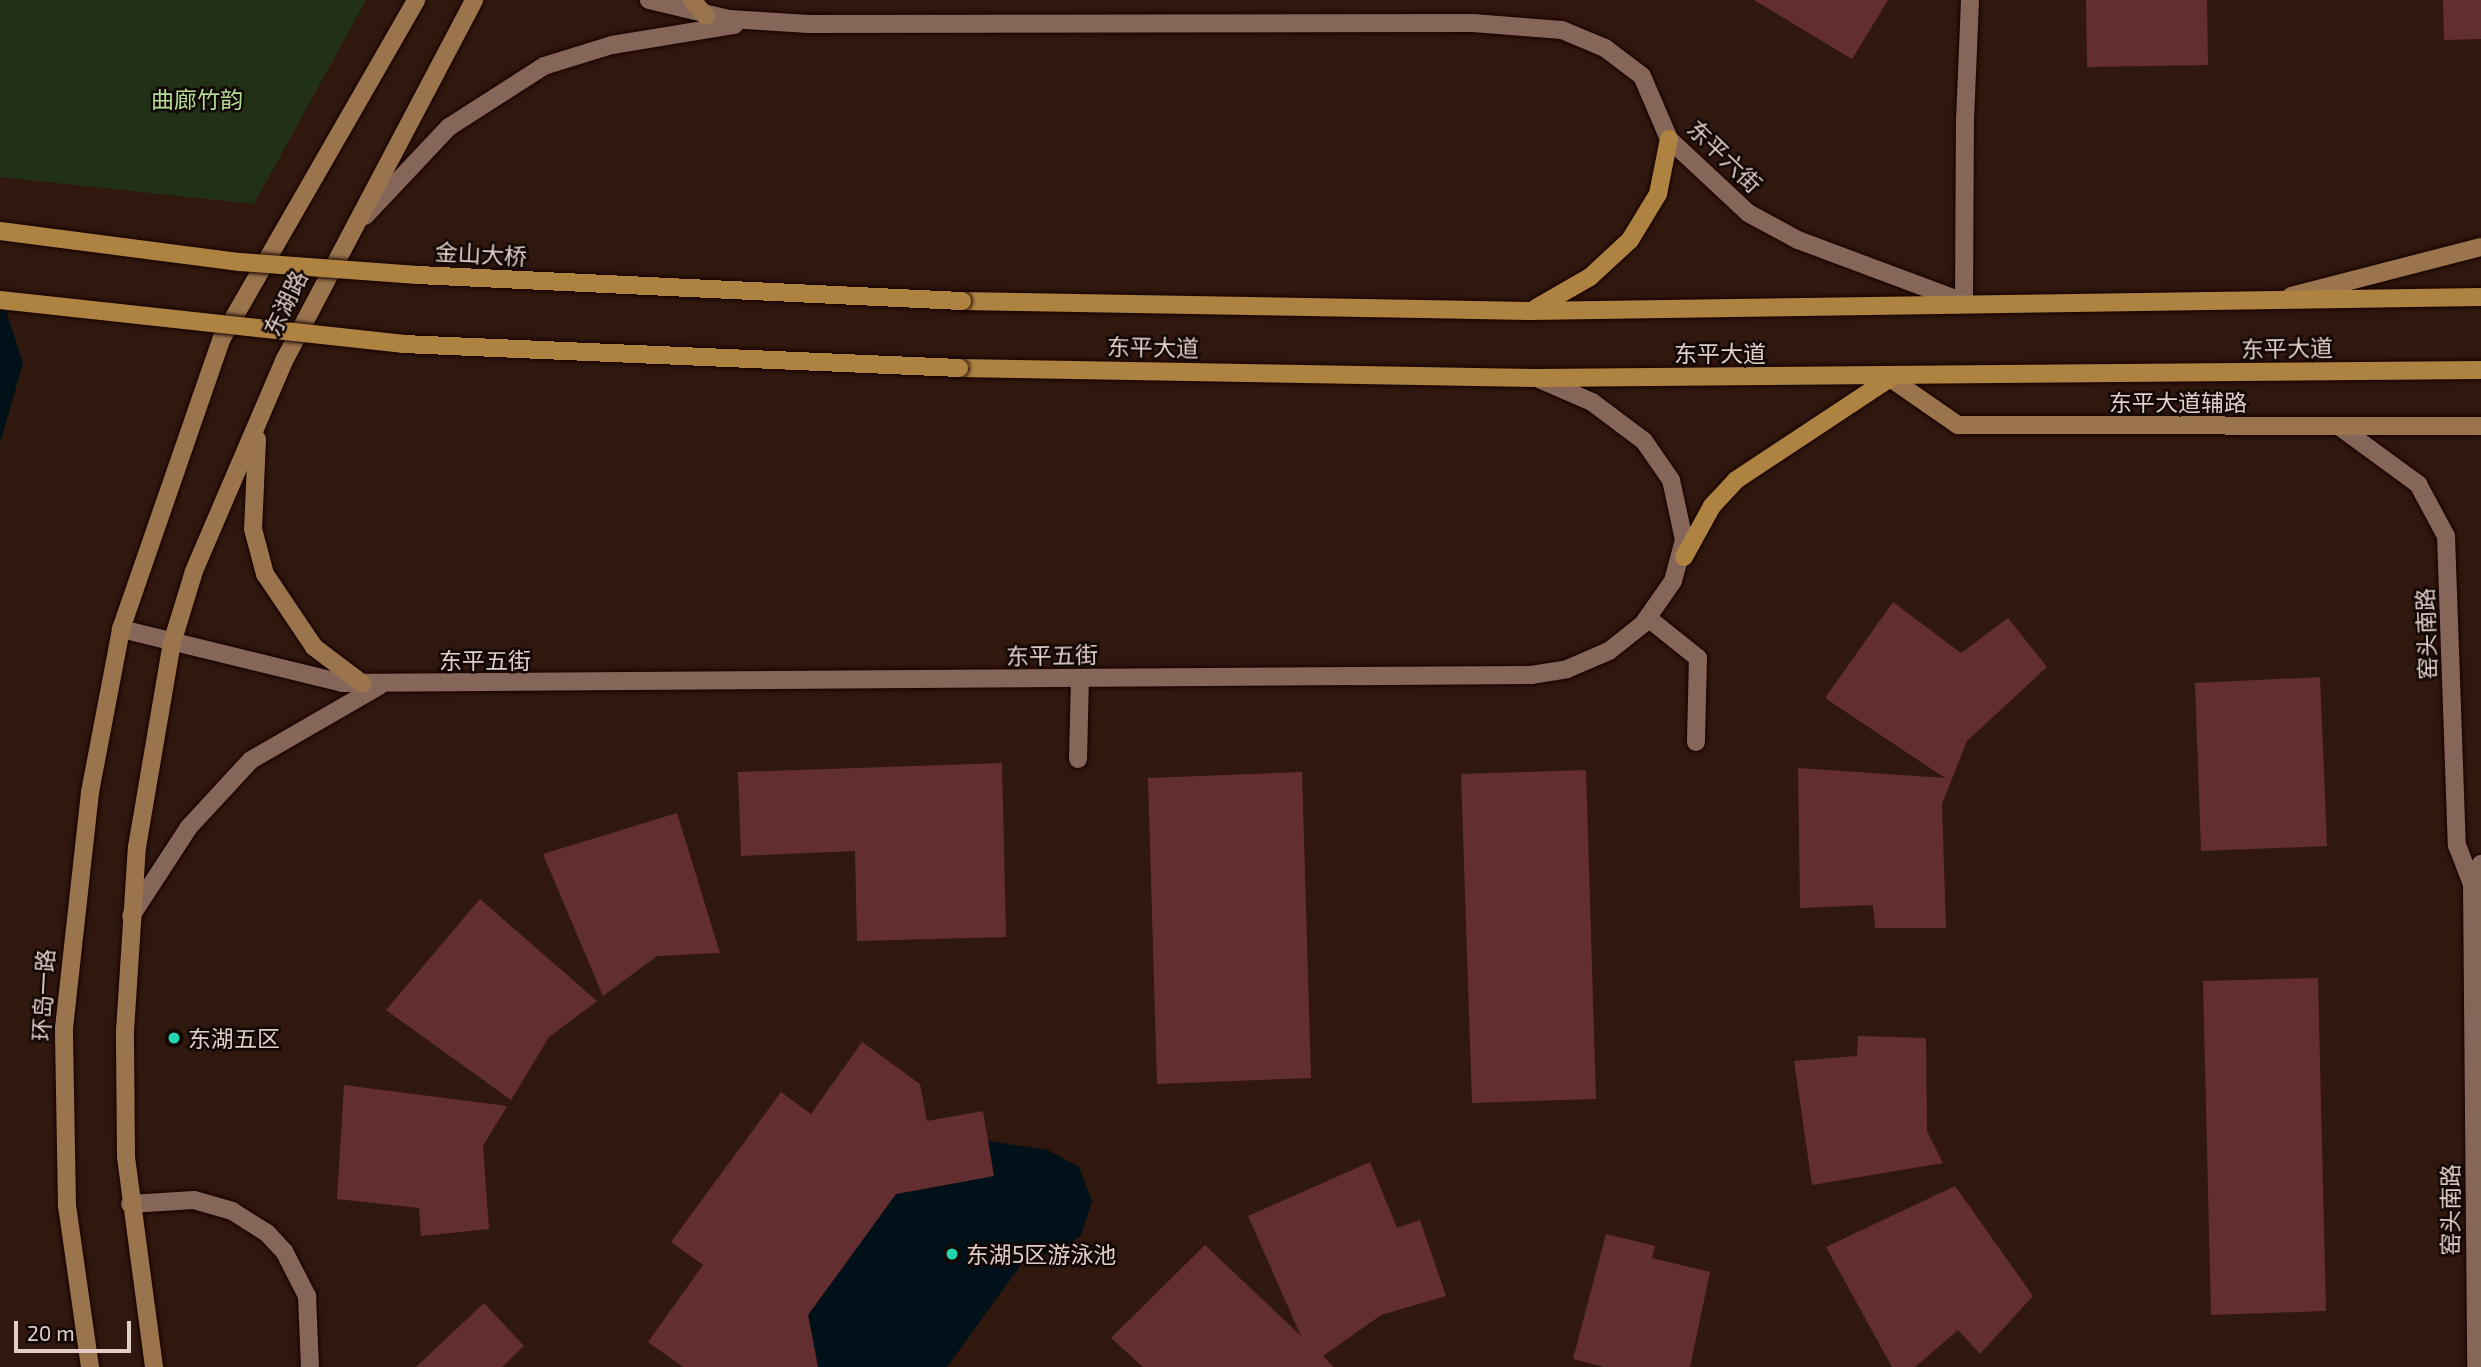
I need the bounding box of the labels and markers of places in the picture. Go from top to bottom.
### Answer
place label: 东湖五区 [188,1024,280,1052]
marker: 东湖五区 [166,1030,182,1046]
place label: 东湖5区游泳池 [966,1240,1116,1268]
marker: 东湖5区游泳池 [944,1246,960,1262]

